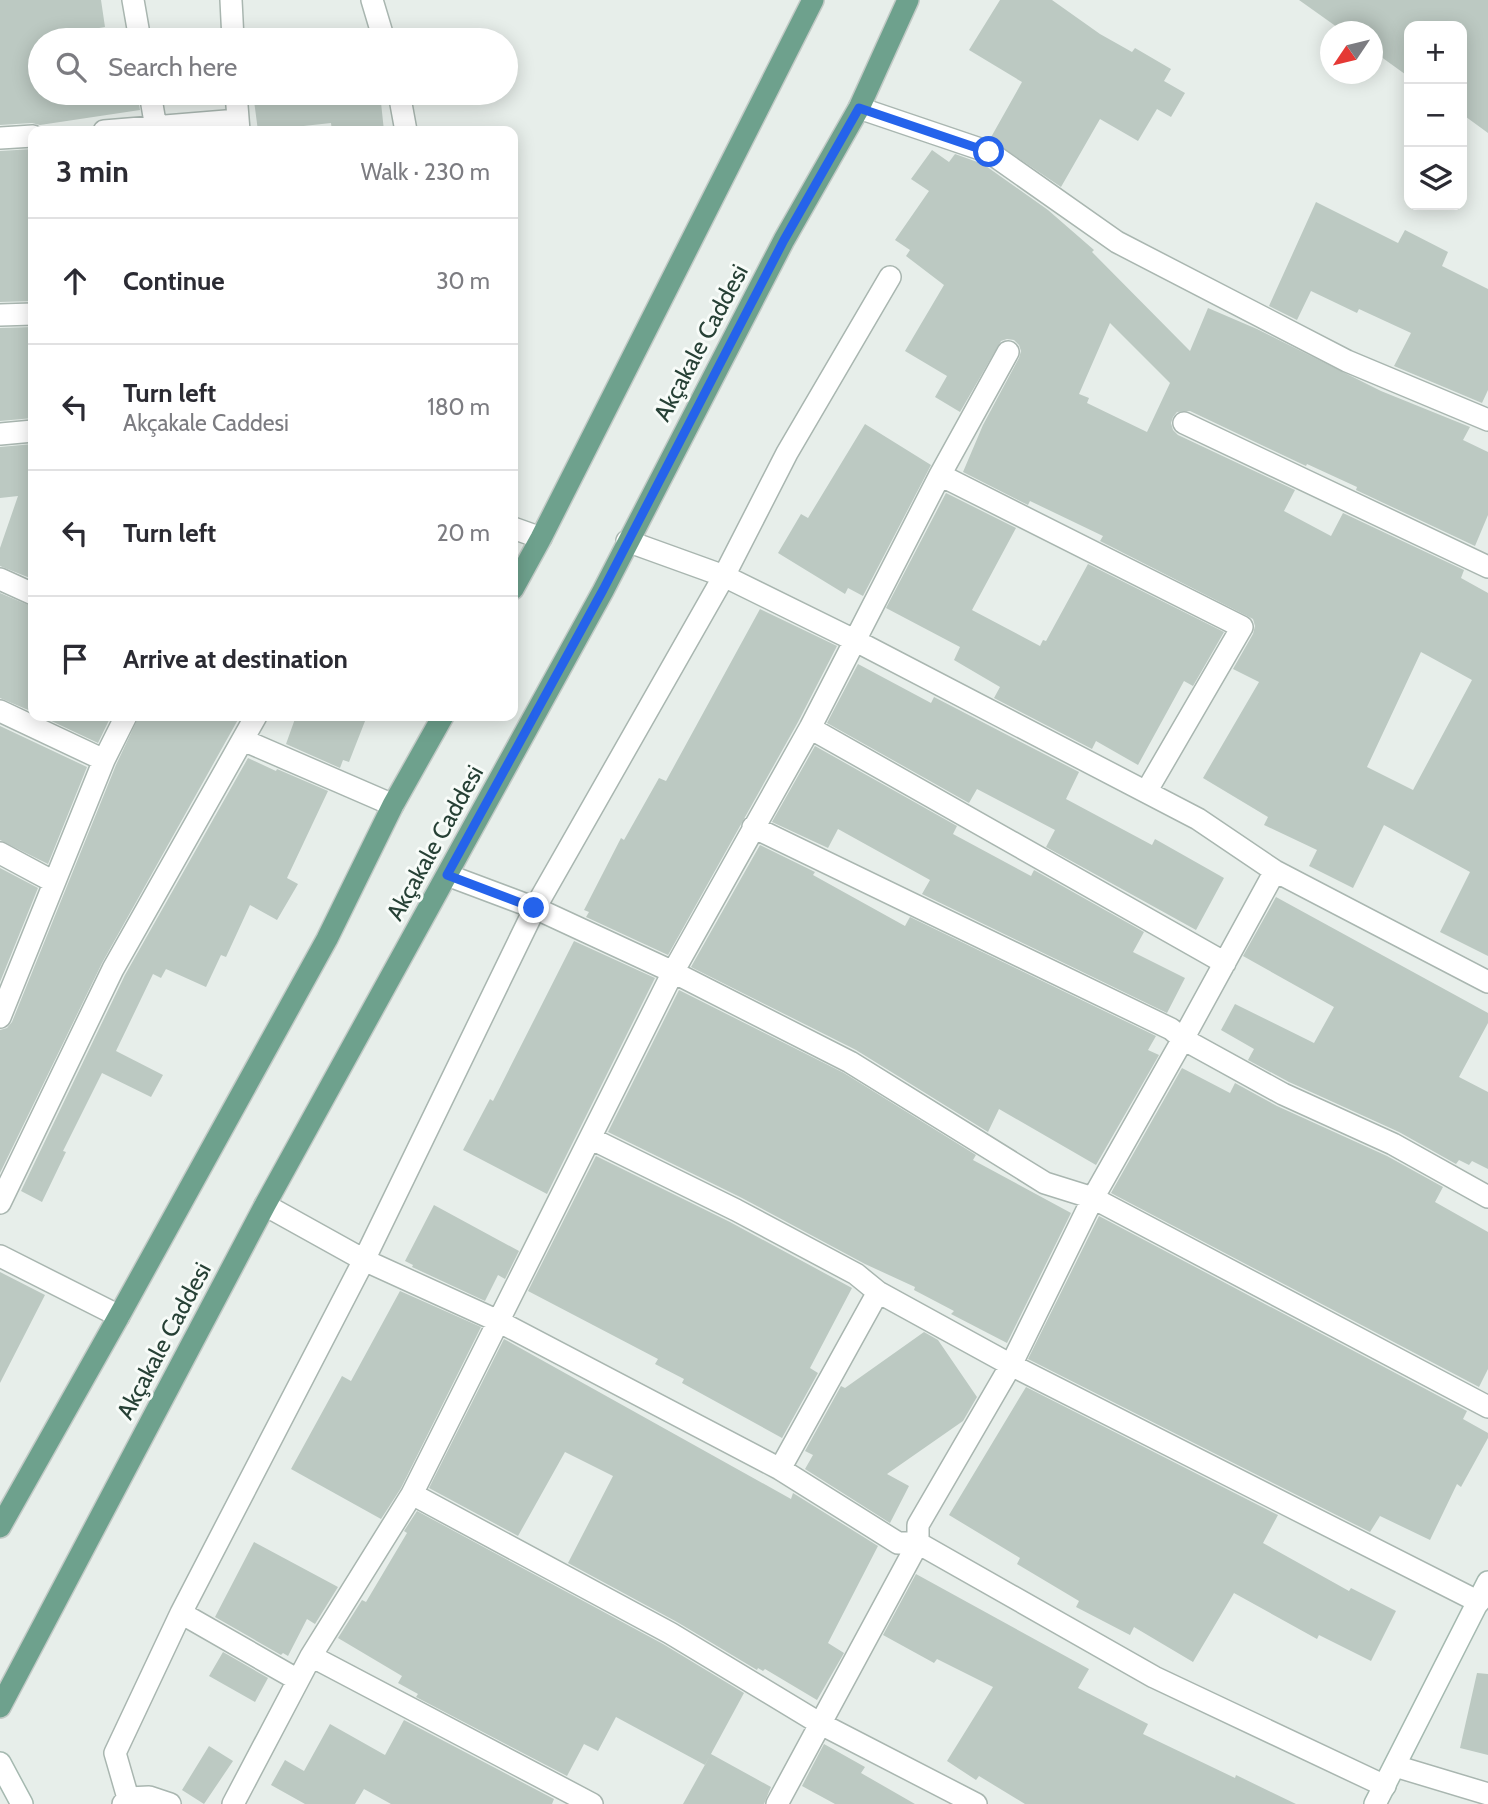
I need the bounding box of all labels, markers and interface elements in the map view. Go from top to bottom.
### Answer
north arrow [1320,21,1383,84]
map controls [1404,21,1467,210]
button: + [1404,21,1467,84]
search box [28,28,518,105]
icon: search [52,48,90,86]
text: Search here [108,51,237,83]
button: − [1404,84,1467,147]
route start [973,136,1004,167]
button: layers [1404,147,1467,210]
text: 3 min [56,153,129,190]
text: Walk · 230 m [361,158,490,186]
street label: Akçakale Caddesi [647,260,754,426]
icon: ahead [56,262,94,300]
text: Continue [123,265,225,297]
text: 30 m [436,267,490,295]
text: Turn left [123,377,216,409]
icon: left [56,388,94,426]
text: 180 m [427,393,490,421]
text: Akçakale Caddesi [123,409,289,437]
icon: left [56,514,94,552]
text: Turn left [123,517,216,549]
text: 20 m [437,519,490,547]
icon: arrive [56,640,94,678]
text: Arrive at destination [123,643,348,675]
street label: Akçakale Caddesi [380,760,489,925]
route end [518,892,549,923]
street label: Akçakale Caddesi [110,1258,217,1424]

